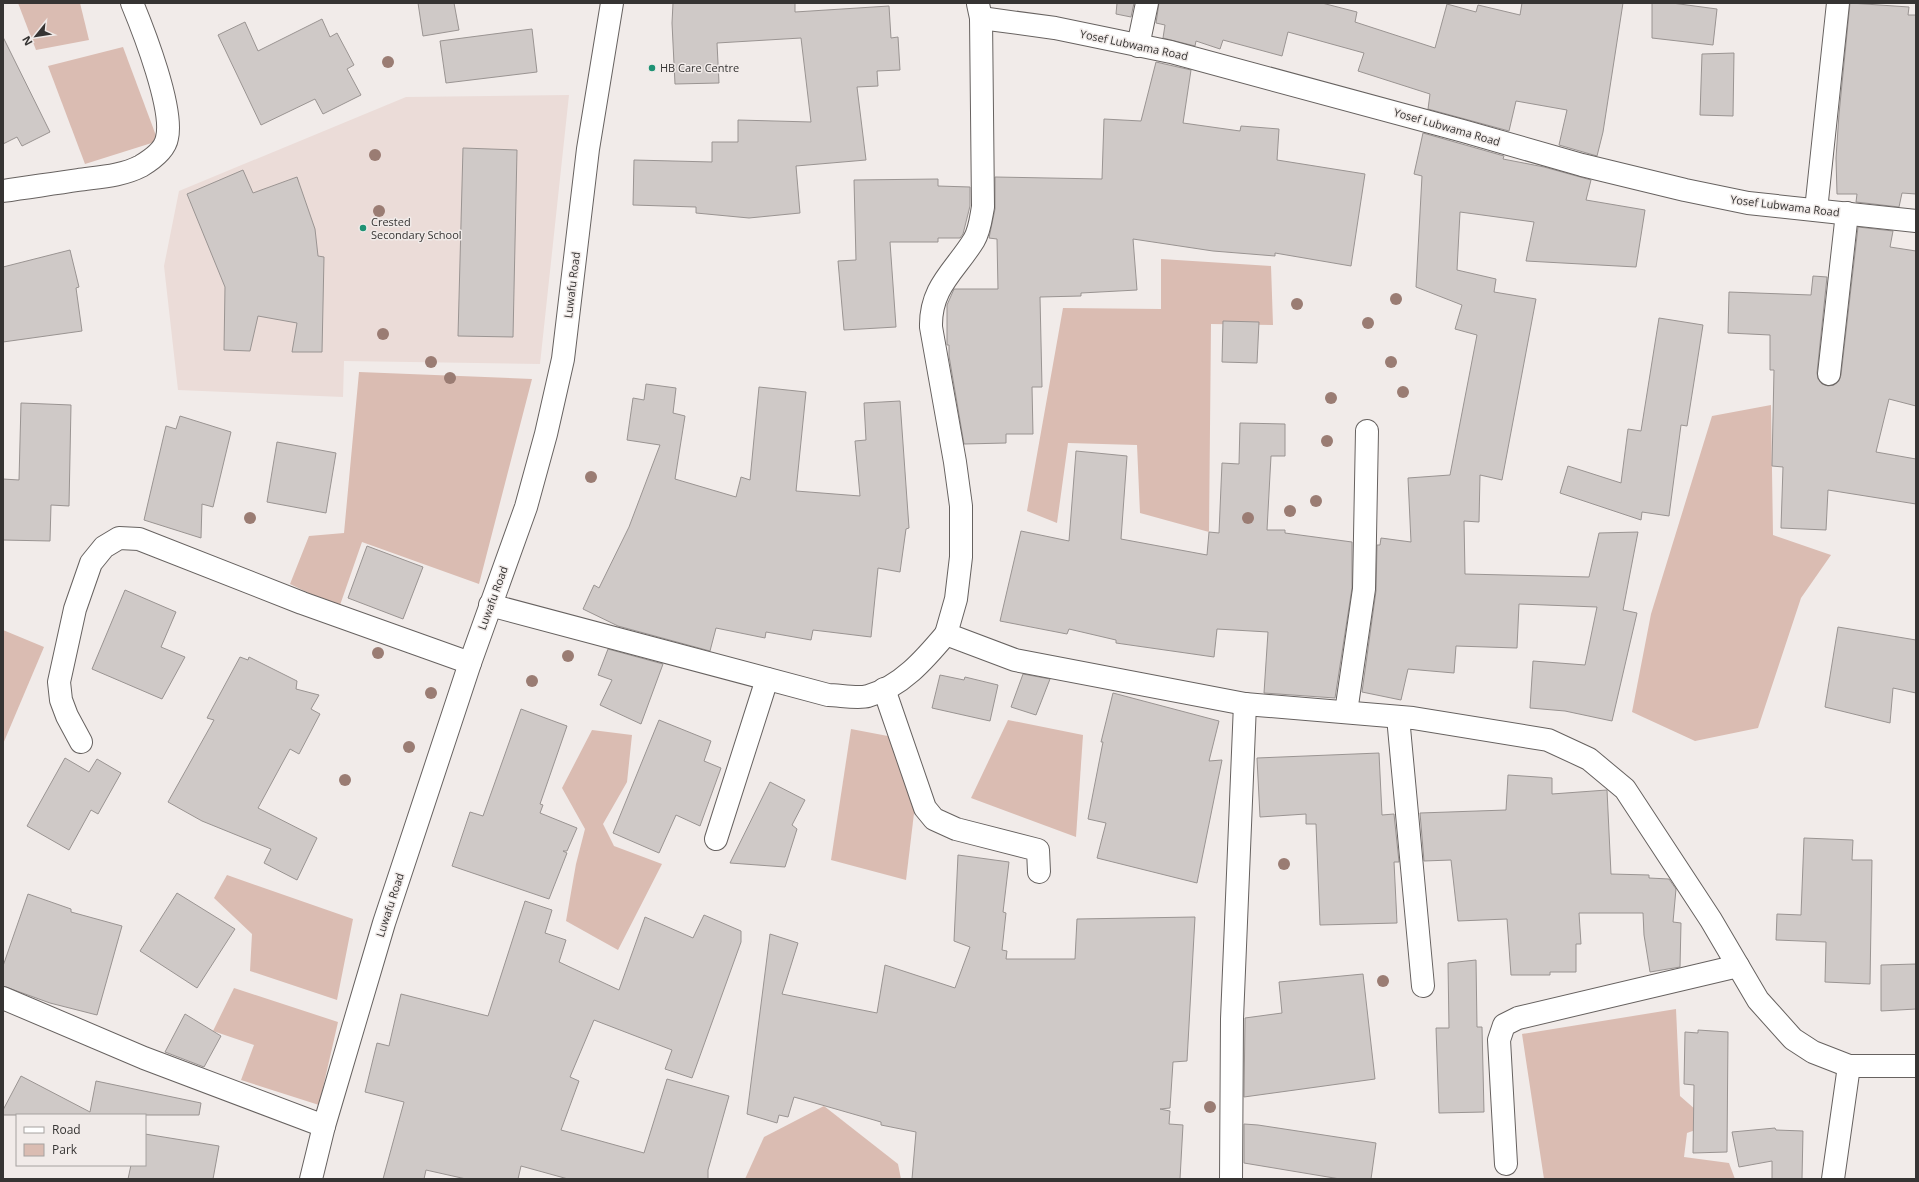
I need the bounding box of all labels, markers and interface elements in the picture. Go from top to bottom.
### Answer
north arrow [16,16,56,56]
street label: Yosef Lubwama Road [1079,26,1189,63]
text: N [18,34,36,49]
place label: HB Care Centre [660,60,739,75]
marker: HB Care Centre [647,63,657,73]
street label: Yosef Lubwama Road [1392,104,1502,149]
street label: Yosef Lubwama Road [1730,191,1841,220]
place label: Crested Secondary School [371,214,462,242]
marker: Crested Secondary School [358,223,368,233]
street label: Luwafu Road [560,251,583,319]
street label: Luwafu Road [474,564,511,632]
street label: Luwafu Road [372,871,407,939]
legend [16,1114,146,1166]
text: Road [52,1121,81,1138]
text: Park [52,1141,78,1158]

